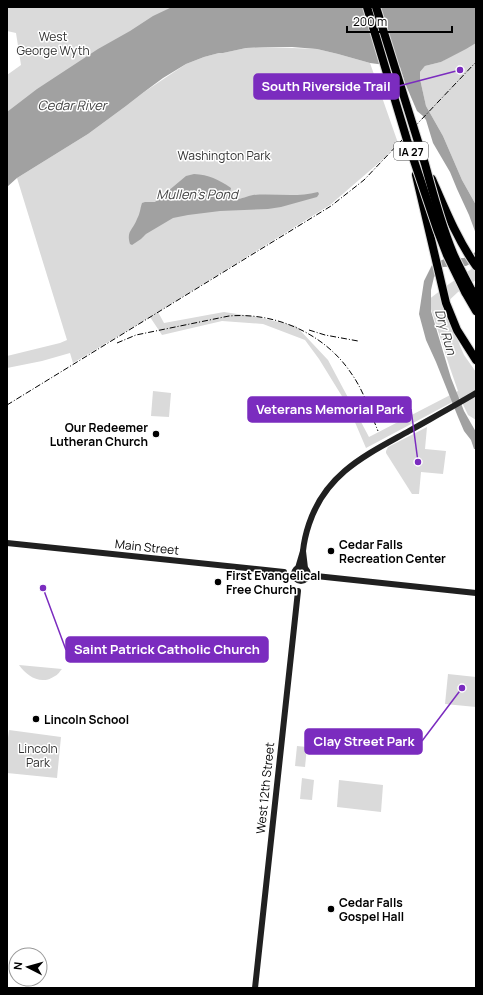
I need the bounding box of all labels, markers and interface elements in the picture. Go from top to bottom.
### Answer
scale bar [347,8,452,34]
text: 200 m [353,13,387,30]
park label: West George Wyth [16,28,90,59]
callout: South Riverside Trail [254,74,399,99]
text: South Riverside Trail [261,77,391,95]
water label: Cedar River [38,96,109,114]
road number: IA 27 [394,142,428,160]
park label: Washington Park [178,147,272,164]
water label: Mullen's Pond [156,185,240,203]
water label: Dry Run [431,307,461,358]
callout: Veterans Memorial Park [248,397,411,422]
text: Veterans Memorial Park [256,400,405,418]
place label: Our Redeemer Lutheran Church [50,419,148,450]
marker: Our Redeemer Lutheran Church [151,429,161,439]
street label: Main Street [114,535,180,559]
place label: Cedar Falls Recreation Center [339,536,446,567]
marker: Cedar Falls Recreation Center [326,546,336,556]
place label: First Evangelical Free Church [226,567,320,598]
marker: First Evangelical Free Church [213,577,223,587]
callout: Saint Patrick Catholic Church [66,637,268,662]
text: Saint Patrick Catholic Church [74,640,260,658]
place label: Lincoln School [44,711,129,728]
marker: Lincoln School [31,714,41,724]
callout: Clay Street Park [305,729,422,754]
text: Clay Street Park [313,732,416,750]
park label: Lincoln Park [18,740,58,771]
street label: West 12th Street [252,741,278,835]
place label: Cedar Falls Gospel Hall [339,894,404,925]
marker: Cedar Falls Gospel Hall [326,904,336,914]
north arrow [8,947,48,987]
text: N [10,961,25,971]

